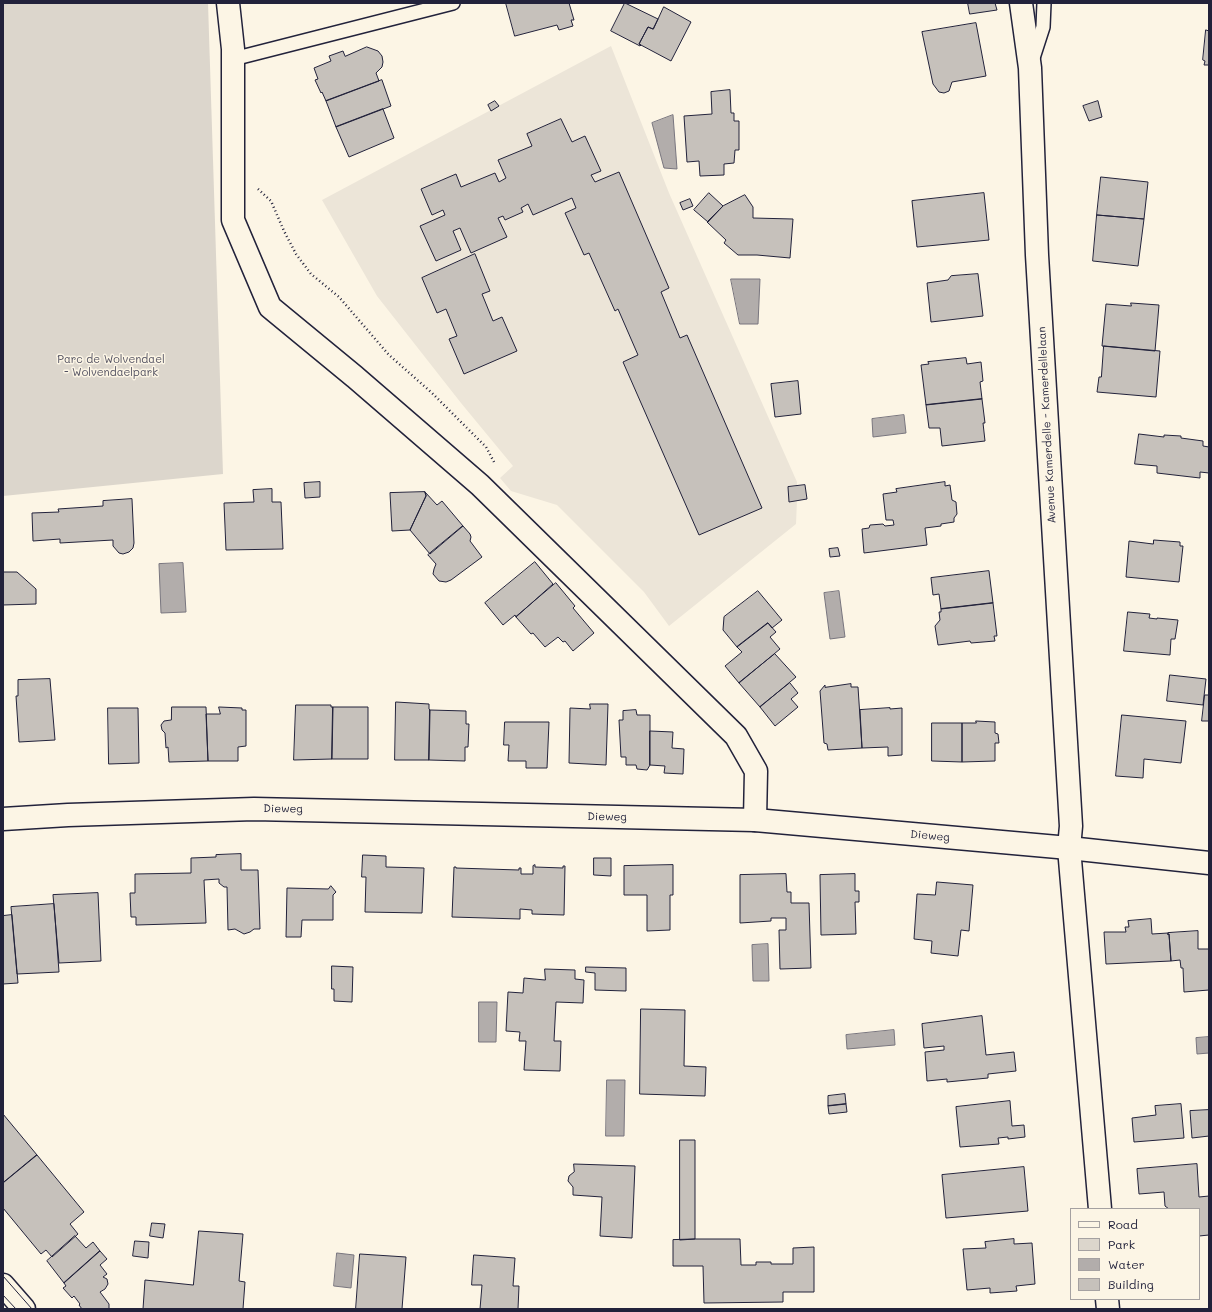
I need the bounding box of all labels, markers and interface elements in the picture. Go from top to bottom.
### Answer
street label: Avenue Kamerdelle - Kamerdellelaan [1035,326,1059,524]
park label: Parc de Wolvendael - Wolvendaelpark [57,353,165,379]
street label: Dieweg [263,802,303,816]
street label: Dieweg [587,810,627,824]
street label: Dieweg [910,828,950,844]
legend [1070,1208,1200,1300]
text: Road [1108,1216,1138,1232]
text: Park [1108,1236,1135,1252]
text: Water [1108,1256,1145,1272]
text: Building [1108,1276,1154,1292]

